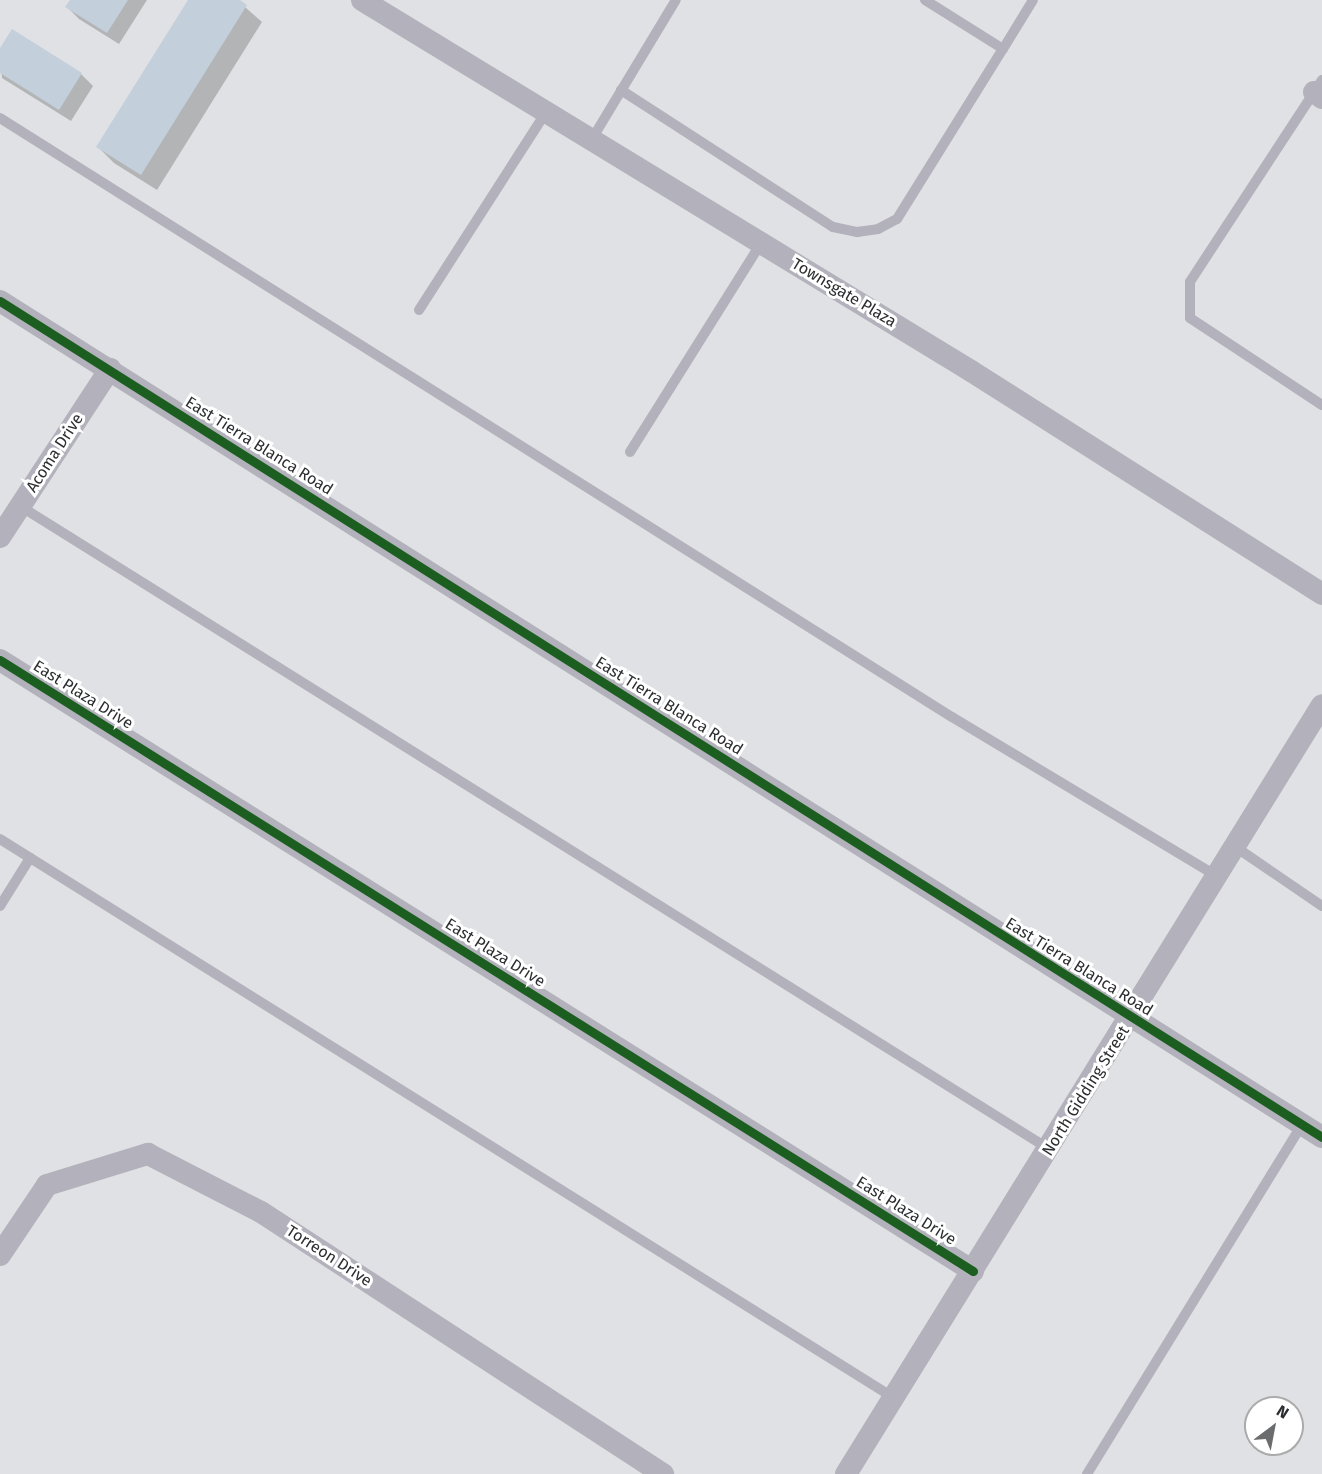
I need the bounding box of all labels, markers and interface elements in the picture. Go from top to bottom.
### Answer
street label: Townsgate Plaza [788,254,900,332]
street label: East Tierra Blanca Road [182,393,336,499]
street label: Acoma Drive [22,410,88,496]
street label: East Tierra Blanca Road [592,653,746,759]
street label: East Plaza Drive [30,657,136,733]
street label: East Tierra Blanca Road [1002,914,1156,1020]
street label: East Plaza Drive [442,915,548,991]
street label: North Gidding Street [1038,1023,1134,1159]
street label: East Plaza Drive [853,1173,959,1249]
street label: Torreon Drive [283,1221,375,1291]
north arrow [1244,1396,1304,1456]
text: N [1273,1401,1292,1423]

